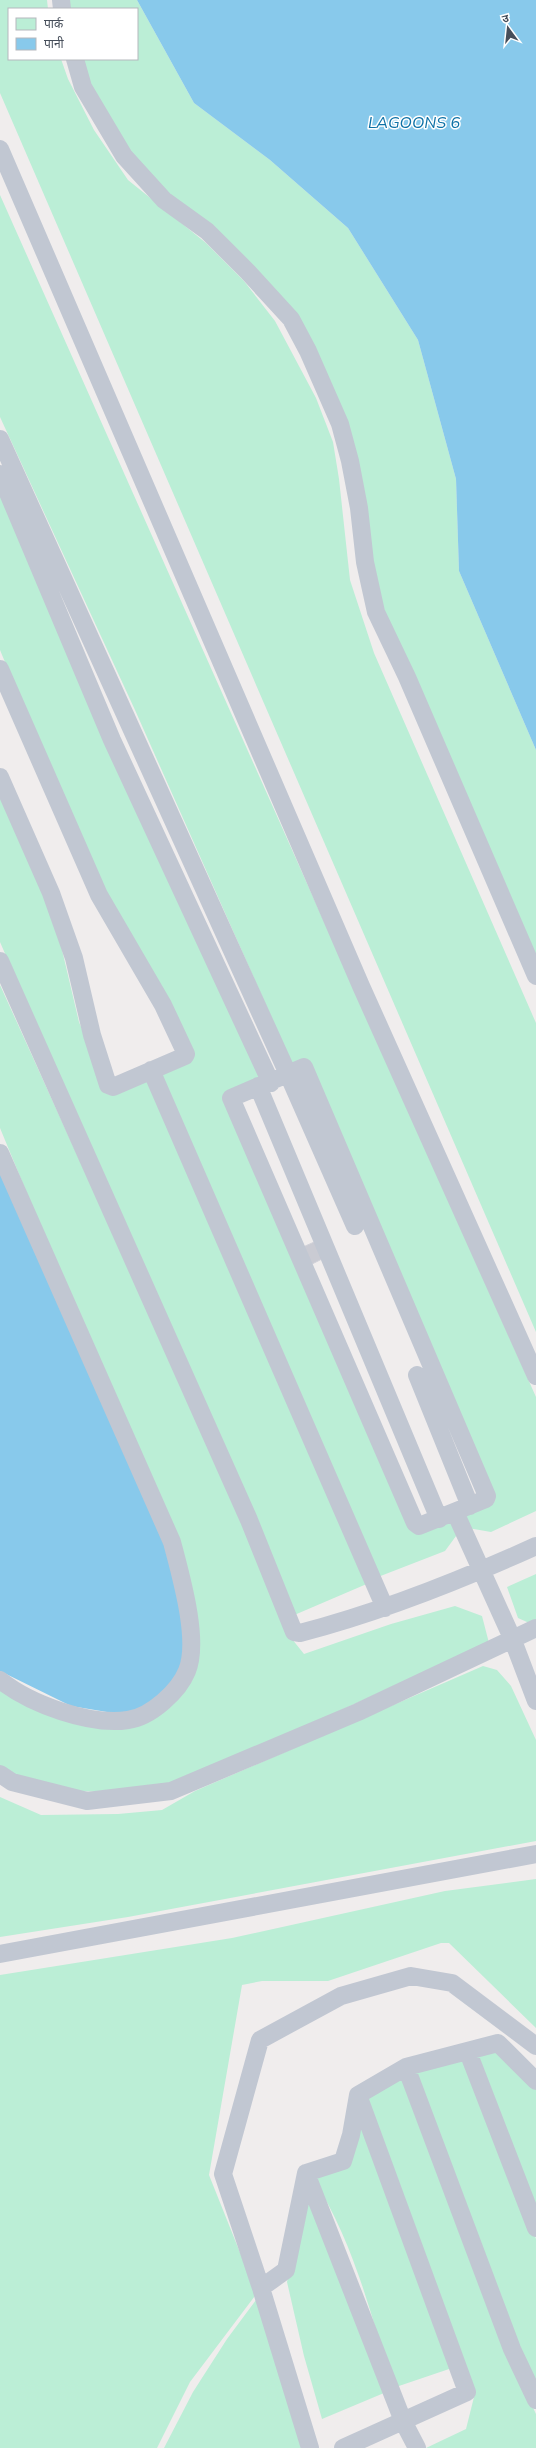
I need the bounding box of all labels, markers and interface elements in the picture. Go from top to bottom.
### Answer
legend [8,8,138,60]
north arrow [488,8,528,48]
text: उ [500,11,511,26]
text: पार्क [44,16,64,31]
text: पानी [44,36,65,51]
water label: LAGOONS 6 [368,112,460,132]

